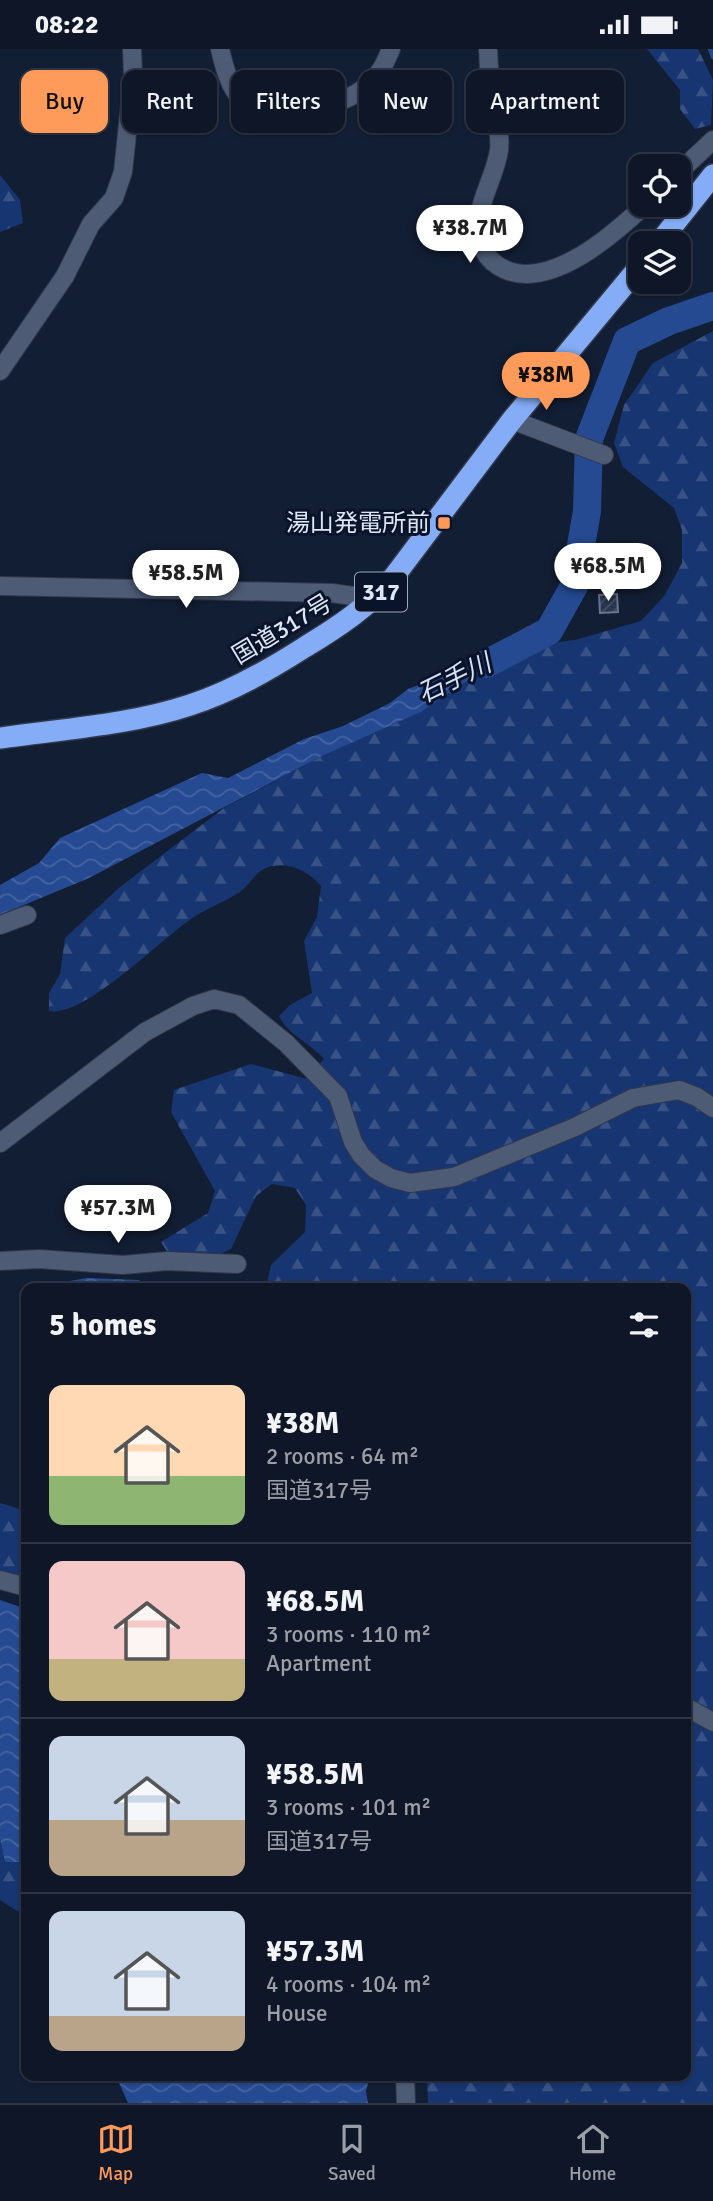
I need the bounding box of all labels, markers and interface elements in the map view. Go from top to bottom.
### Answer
text: 08:22 [35,9,99,41]
chip: Buy [21,70,108,133]
chip: Rent [122,70,217,133]
chip: Filters [231,70,345,133]
chip: New [359,70,452,133]
chip: Apartment [466,70,624,133]
map controls [628,154,691,294]
button: locate [628,154,691,217]
pin: ¥38.7M [413,205,527,265]
text: ¥38.7M [432,213,508,242]
button: layers [628,231,691,294]
pin: ¥38M [505,353,587,412]
text: ¥38M [518,360,574,389]
place label: 湯山発電所前 [286,508,430,538]
marker: 湯山発電所前 [436,515,452,531]
pin: ¥68.5M [551,543,665,603]
pin: ¥58.5M [129,551,243,610]
text: ¥68.5M [570,551,646,580]
text: ¥58.5M [148,558,224,587]
road number: 317 [355,573,407,611]
street label: 国道317号 [227,588,337,670]
water label: 石手川 [412,646,499,710]
pin: ¥57.3M [61,1185,175,1245]
text: ¥57.3M [80,1193,156,1222]
icon: filters [625,1306,663,1344]
text: 5 homes [49,1307,156,1344]
text: ¥38M [266,1405,340,1442]
icon: home [105,1413,189,1497]
text: 2 rooms · 64 m² [266,1442,419,1471]
text: 国道317号 [266,1476,372,1505]
text: ¥68.5M [266,1583,364,1620]
icon: home [105,1589,189,1673]
text: 3 rooms · 110 m² [266,1620,431,1649]
text: Apartment [266,1649,371,1678]
text: ¥58.5M [266,1756,364,1793]
icon: home [105,1764,189,1848]
text: 3 rooms · 101 m² [266,1793,431,1822]
text: 国道317号 [266,1827,372,1856]
text: ¥57.3M [266,1933,364,1970]
icon: home [105,1939,189,2023]
text: 4 rooms · 104 m² [266,1970,431,1999]
text: House [266,1999,328,2028]
tab: Map [97,2120,135,2186]
tab: Saved [328,2120,376,2186]
tab: Home [569,2120,616,2186]

